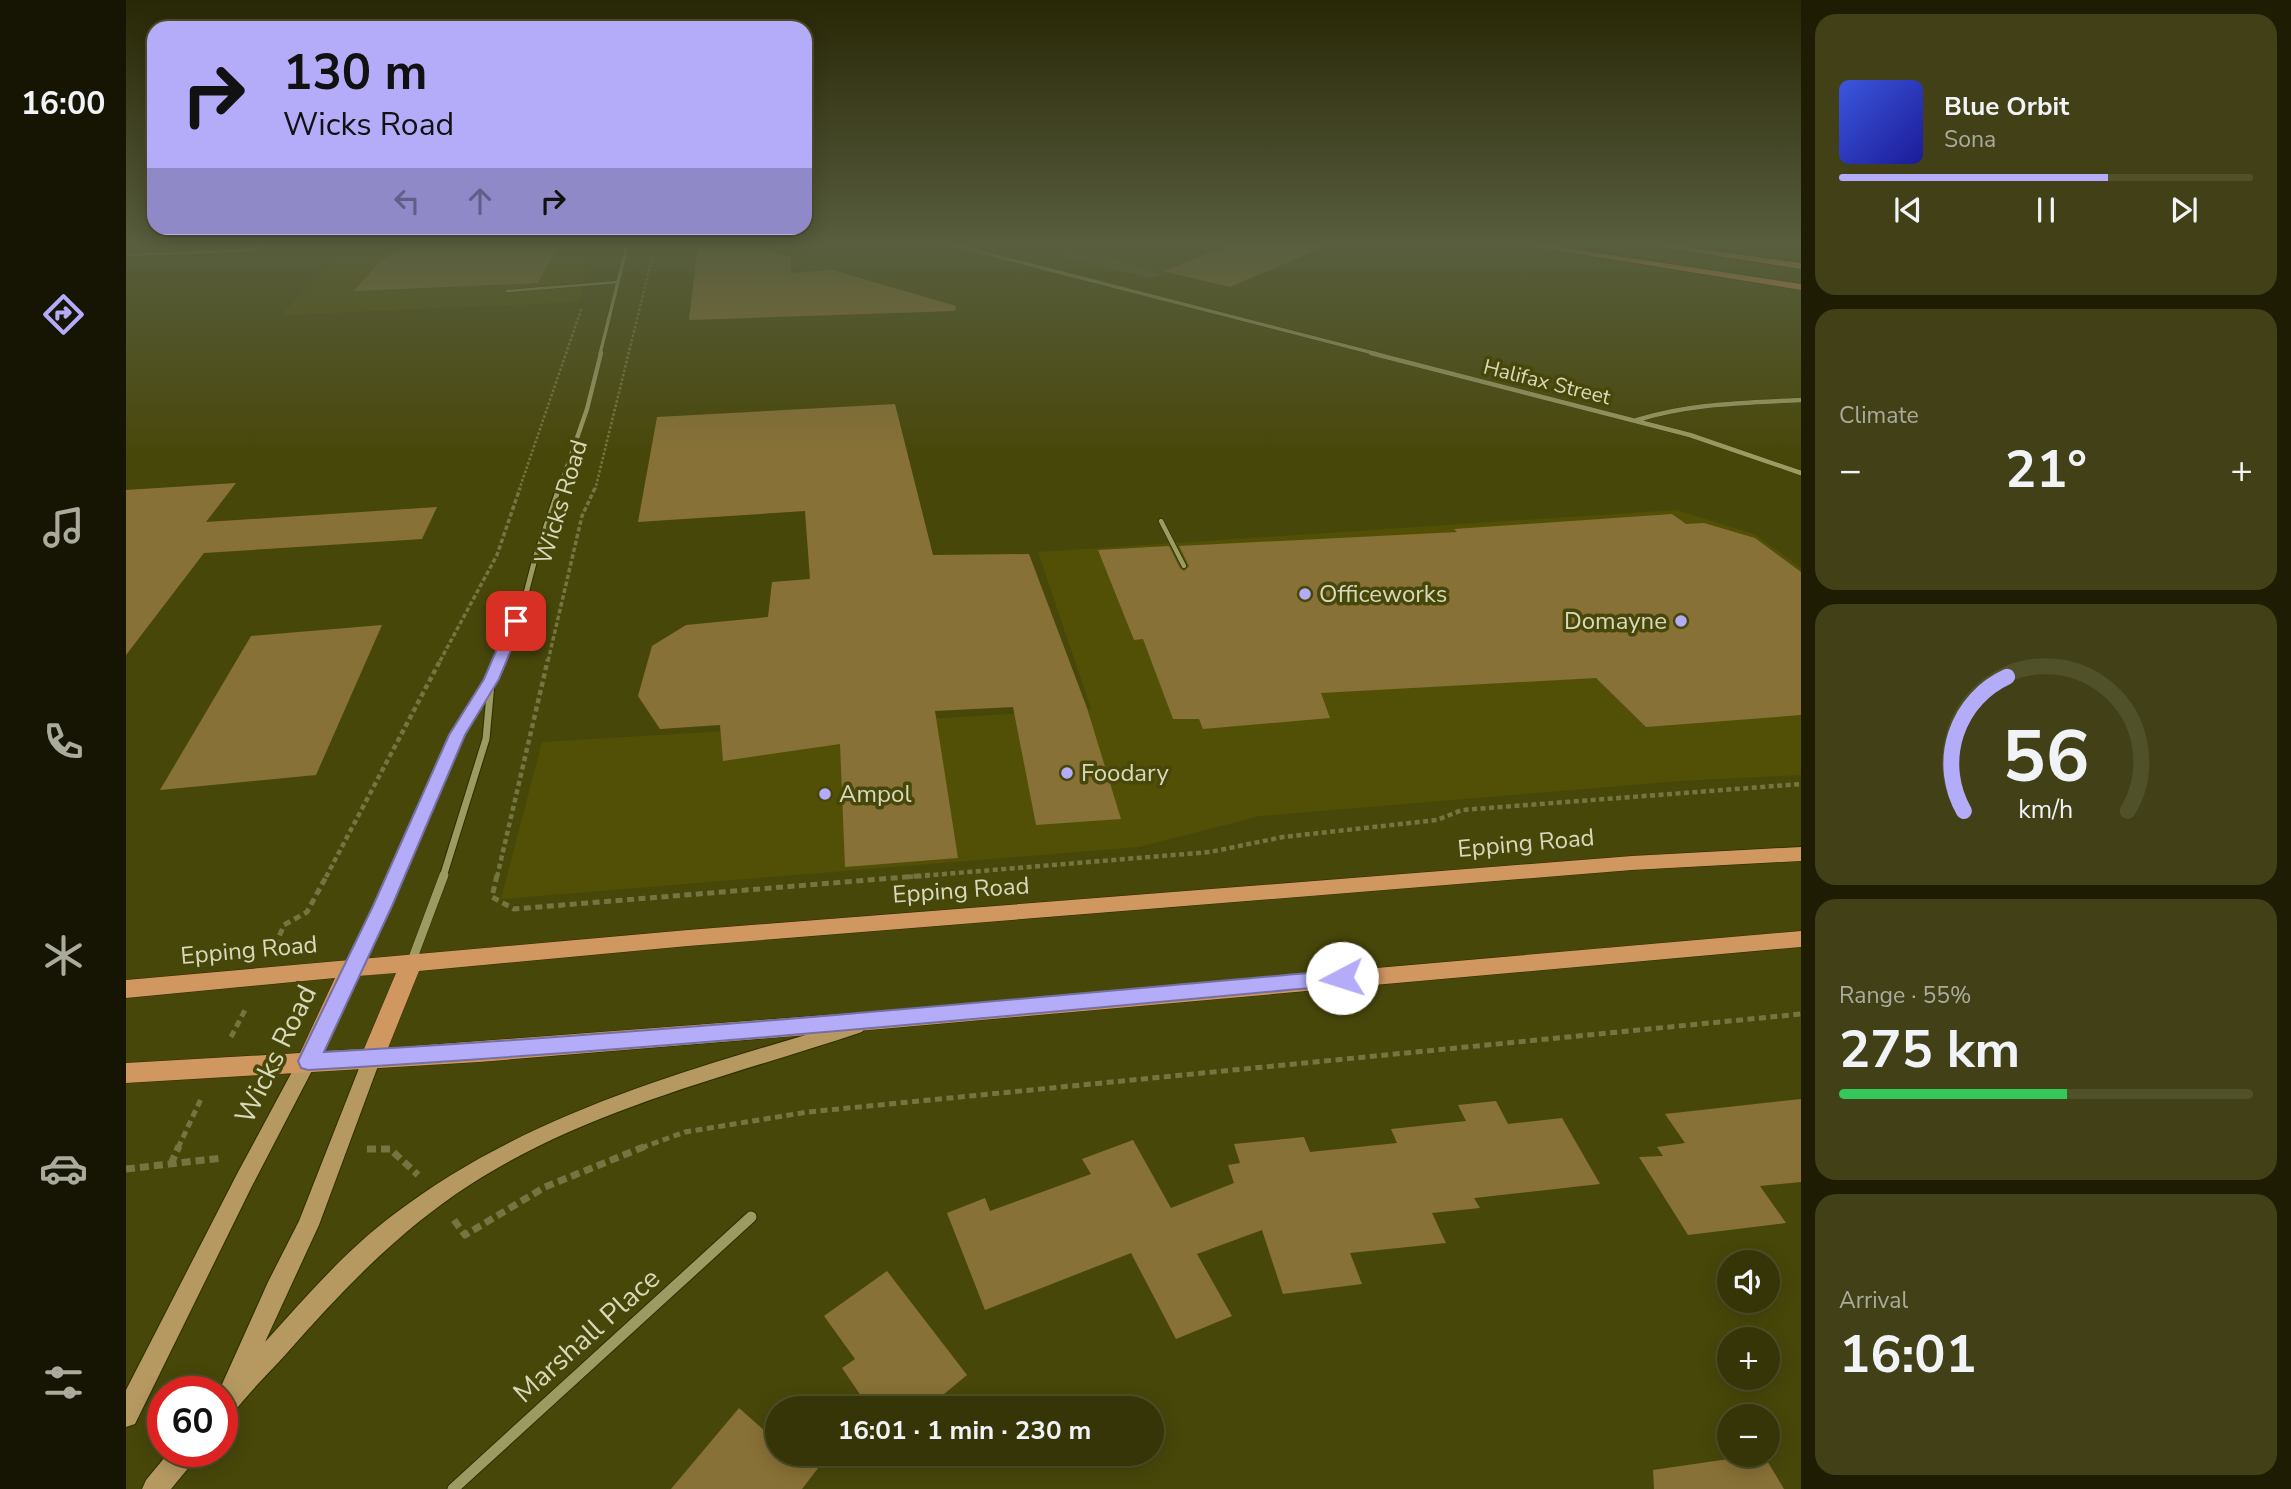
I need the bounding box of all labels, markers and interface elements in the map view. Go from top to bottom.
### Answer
text: 130 m [283,39,427,106]
icon: right [168,49,259,140]
text: 16:00 [21,82,105,125]
text: Blue Orbit [1944,89,2069,124]
text: Wicks Road [283,103,454,146]
text: Sona [1944,124,1996,155]
icon: left [388,182,426,220]
icon: ahead [461,182,499,220]
icon: right [534,182,572,220]
icon: previous [1889,191,1927,229]
icon: pause [2027,191,2065,229]
icon: next [2165,191,2203,229]
icon: directions [39,290,88,339]
street label: Halifax Street [1481,353,1614,411]
text: Climate [1839,400,1919,431]
text: 21° [2005,434,2087,505]
street label: Wicks Road [527,436,595,568]
text: − [1839,445,1862,496]
text: + [2230,445,2253,496]
icon: music [39,503,88,552]
place label: Officeworks [1319,578,1447,610]
marker: Officeworks [1297,586,1313,602]
pin [486,591,546,651]
icon: arrive [497,602,535,640]
place label: Domayne [1564,605,1667,637]
marker: Domayne [1673,613,1689,629]
text: 56 [2002,707,2090,807]
icon: phone [39,717,88,766]
place label: Foodary [1081,757,1169,789]
marker: Foodary [1059,765,1075,781]
place label: Ampol [839,778,911,810]
marker: Ampol [817,786,833,802]
text: km/h [2018,792,2074,826]
street label: Epping Road [1456,821,1596,865]
street label: Epping Road [891,869,1031,911]
street label: Epping Road [179,928,319,972]
icon: climate [39,931,88,980]
position arrow [1305,941,1379,1015]
street label: Wicks Road [226,979,326,1130]
text: Range · 55% [1839,980,1971,1011]
text: 275 km [1839,1014,2020,1085]
icon: car [39,1144,88,1193]
map controls [1717,1250,1780,1467]
button: sound [1717,1250,1780,1313]
street label: Marshall Place [505,1260,668,1412]
text: Arrival [1839,1285,1908,1316]
text: 16:01 [1839,1319,1977,1390]
button: + [1717,1327,1780,1390]
icon: filters [39,1358,88,1407]
speed limit sign: 60 [147,1376,238,1467]
button: − [1717,1404,1780,1467]
text: 16:01 · 1 min · 230 m [838,1413,1091,1448]

